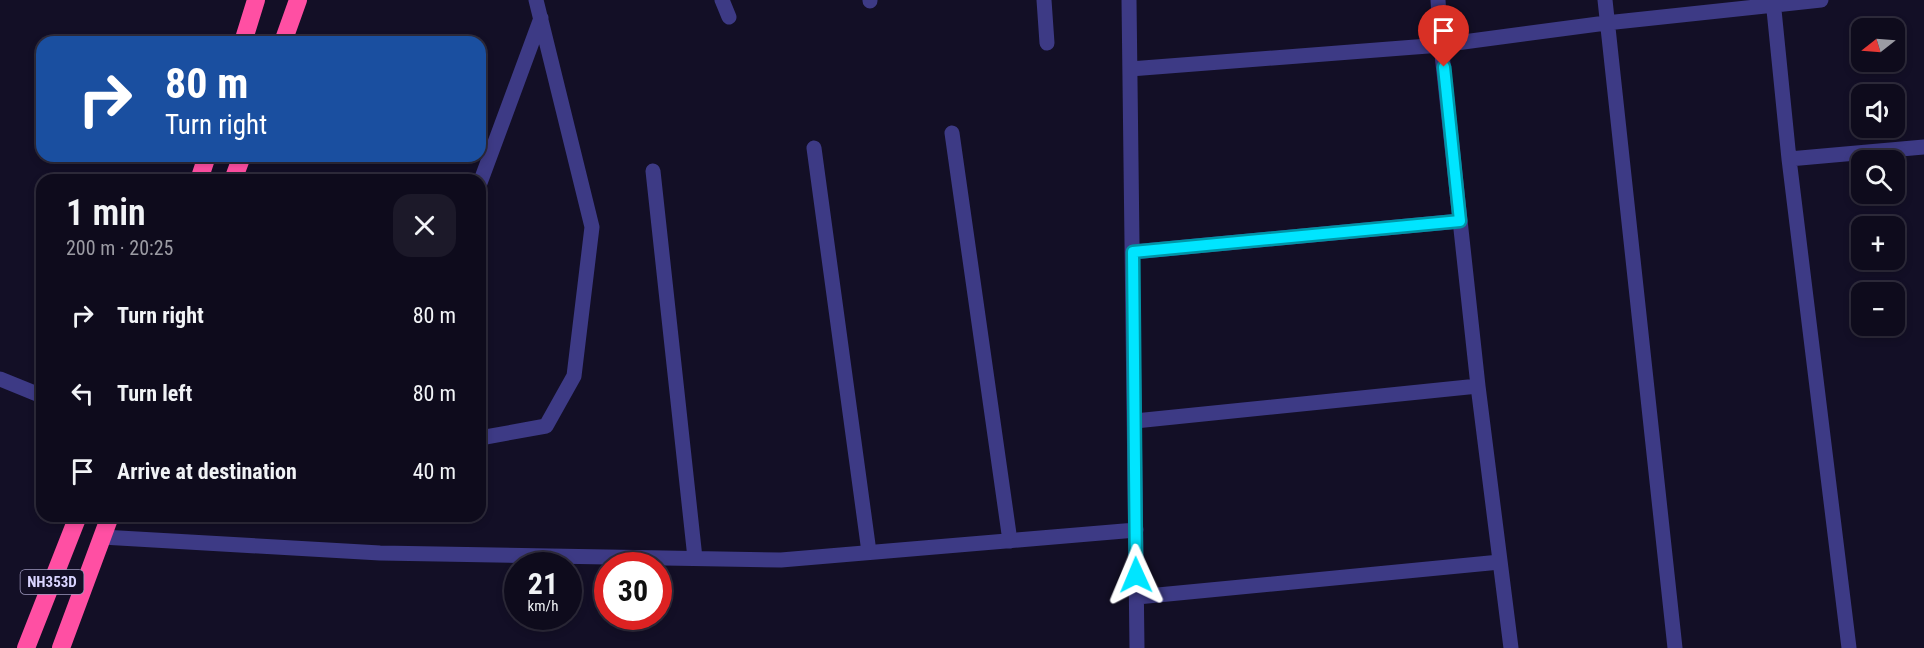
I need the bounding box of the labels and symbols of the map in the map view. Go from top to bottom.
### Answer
pin [1418,5,1469,67]
north arrow [1851,18,1905,72]
position arrow [1104,543,1168,607]
speed limit sign: 30 [594,552,672,630]
road number: NH353D [20,570,84,594]

